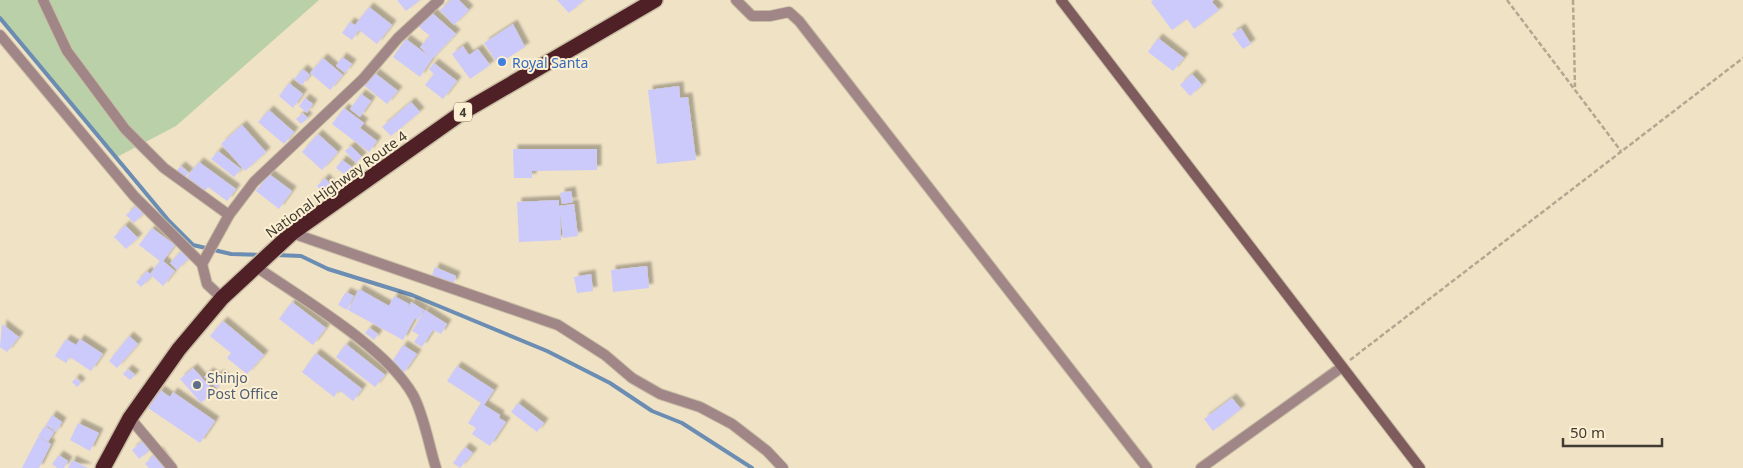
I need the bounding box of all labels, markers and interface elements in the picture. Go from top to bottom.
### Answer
place label: Royal Santa [512,53,588,72]
marker: Royal Santa [496,56,508,68]
road number: 4 [454,102,472,121]
street label: National Highway Route 4 [261,126,411,242]
place label: Shinjo Post Office [207,368,278,403]
marker: Shinjo Post Office [191,379,203,391]
scale bar [1563,416,1662,448]
text: 50 m [1570,422,1605,442]

